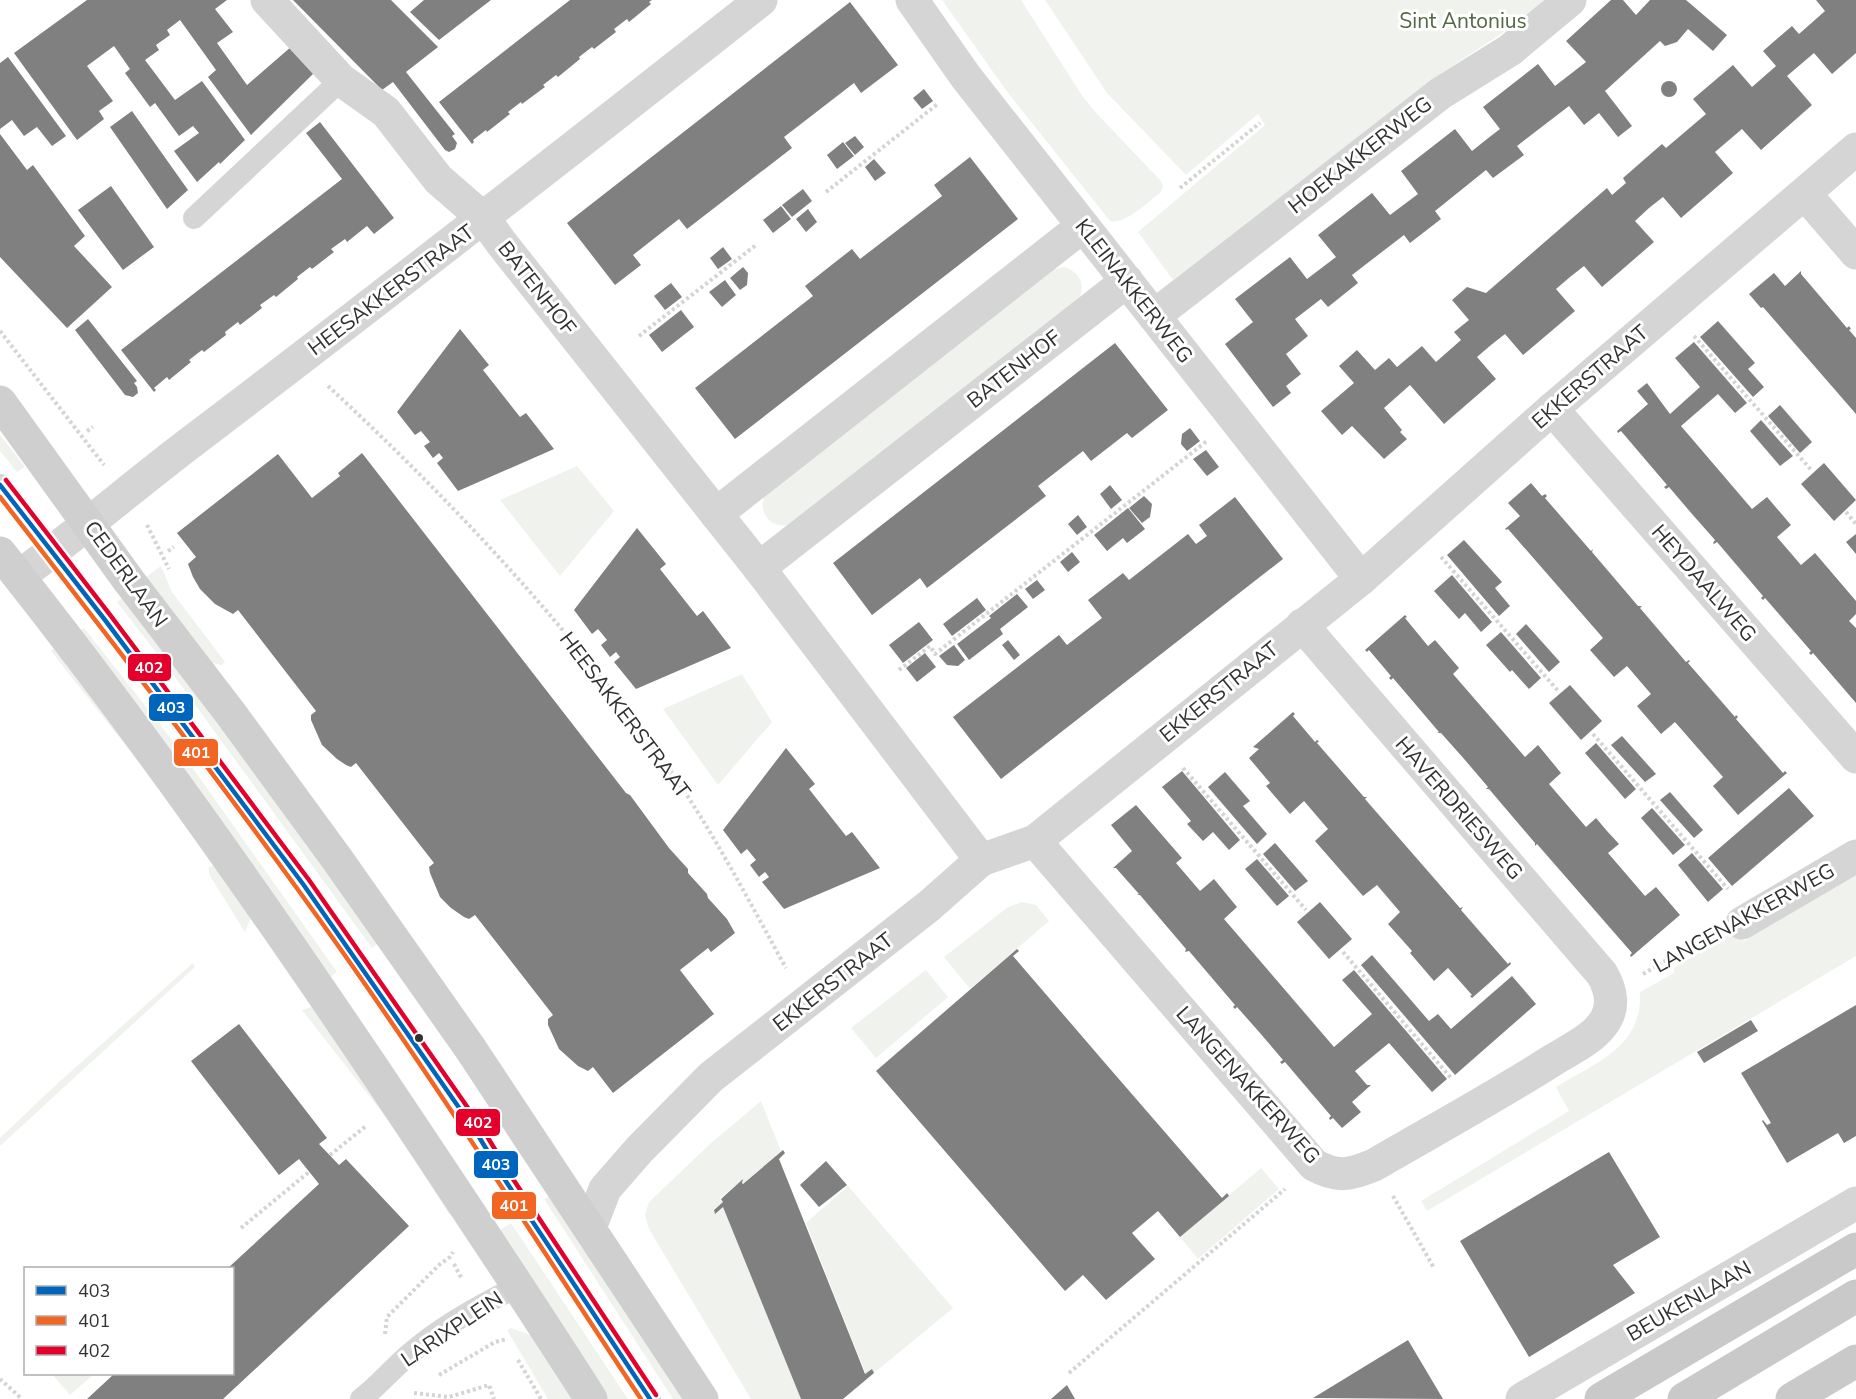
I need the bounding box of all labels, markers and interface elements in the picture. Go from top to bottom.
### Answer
park label: Sint Antonius [1399,7,1527,35]
street label: HOEKAKKERWEG [1282,90,1438,220]
street label: KLEINAKKERWEG [1069,213,1199,369]
street label: HEESAKKERSTRAAT [302,218,480,362]
street label: BATENHOF [492,235,582,341]
street label: EKKERSTRAAT [1526,318,1654,435]
street label: BATENHOF [961,324,1067,414]
street label: CEDERLAAN [78,515,174,633]
street label: HEYDAALWEG [1645,518,1763,648]
street label: HEESAKKERSTRAAT [553,626,697,804]
street label: EKKERSTRAAT [1154,635,1285,749]
line badge: 402 [127,653,172,682]
text: 402 [135,657,163,679]
line badge: 403 [148,693,194,722]
text: 403 [157,697,185,719]
street label: HAVERDRIESWEG [1389,730,1529,886]
line badge: 401 [173,738,219,767]
text: 401 [182,742,210,764]
street label: LANGENAKKERWEG [1648,857,1840,979]
street label: EKKERSTRAAT [767,926,899,1038]
street label: LANGENAKKERWEG [1170,1000,1326,1170]
unlabelled marker [413,1032,425,1044]
line badge: 402 [455,1108,501,1137]
text: 402 [464,1112,492,1134]
line badge: 403 [473,1150,519,1179]
text: 403 [482,1154,510,1176]
line badge: 401 [491,1191,537,1220]
text: 401 [500,1195,528,1217]
street label: BEUKENLAAN [1621,1254,1757,1348]
legend [24,1267,234,1375]
text: 403 [78,1279,110,1303]
street label: LARIXPLEIN [396,1285,508,1373]
text: 401 [78,1309,110,1333]
text: 402 [78,1339,110,1363]

